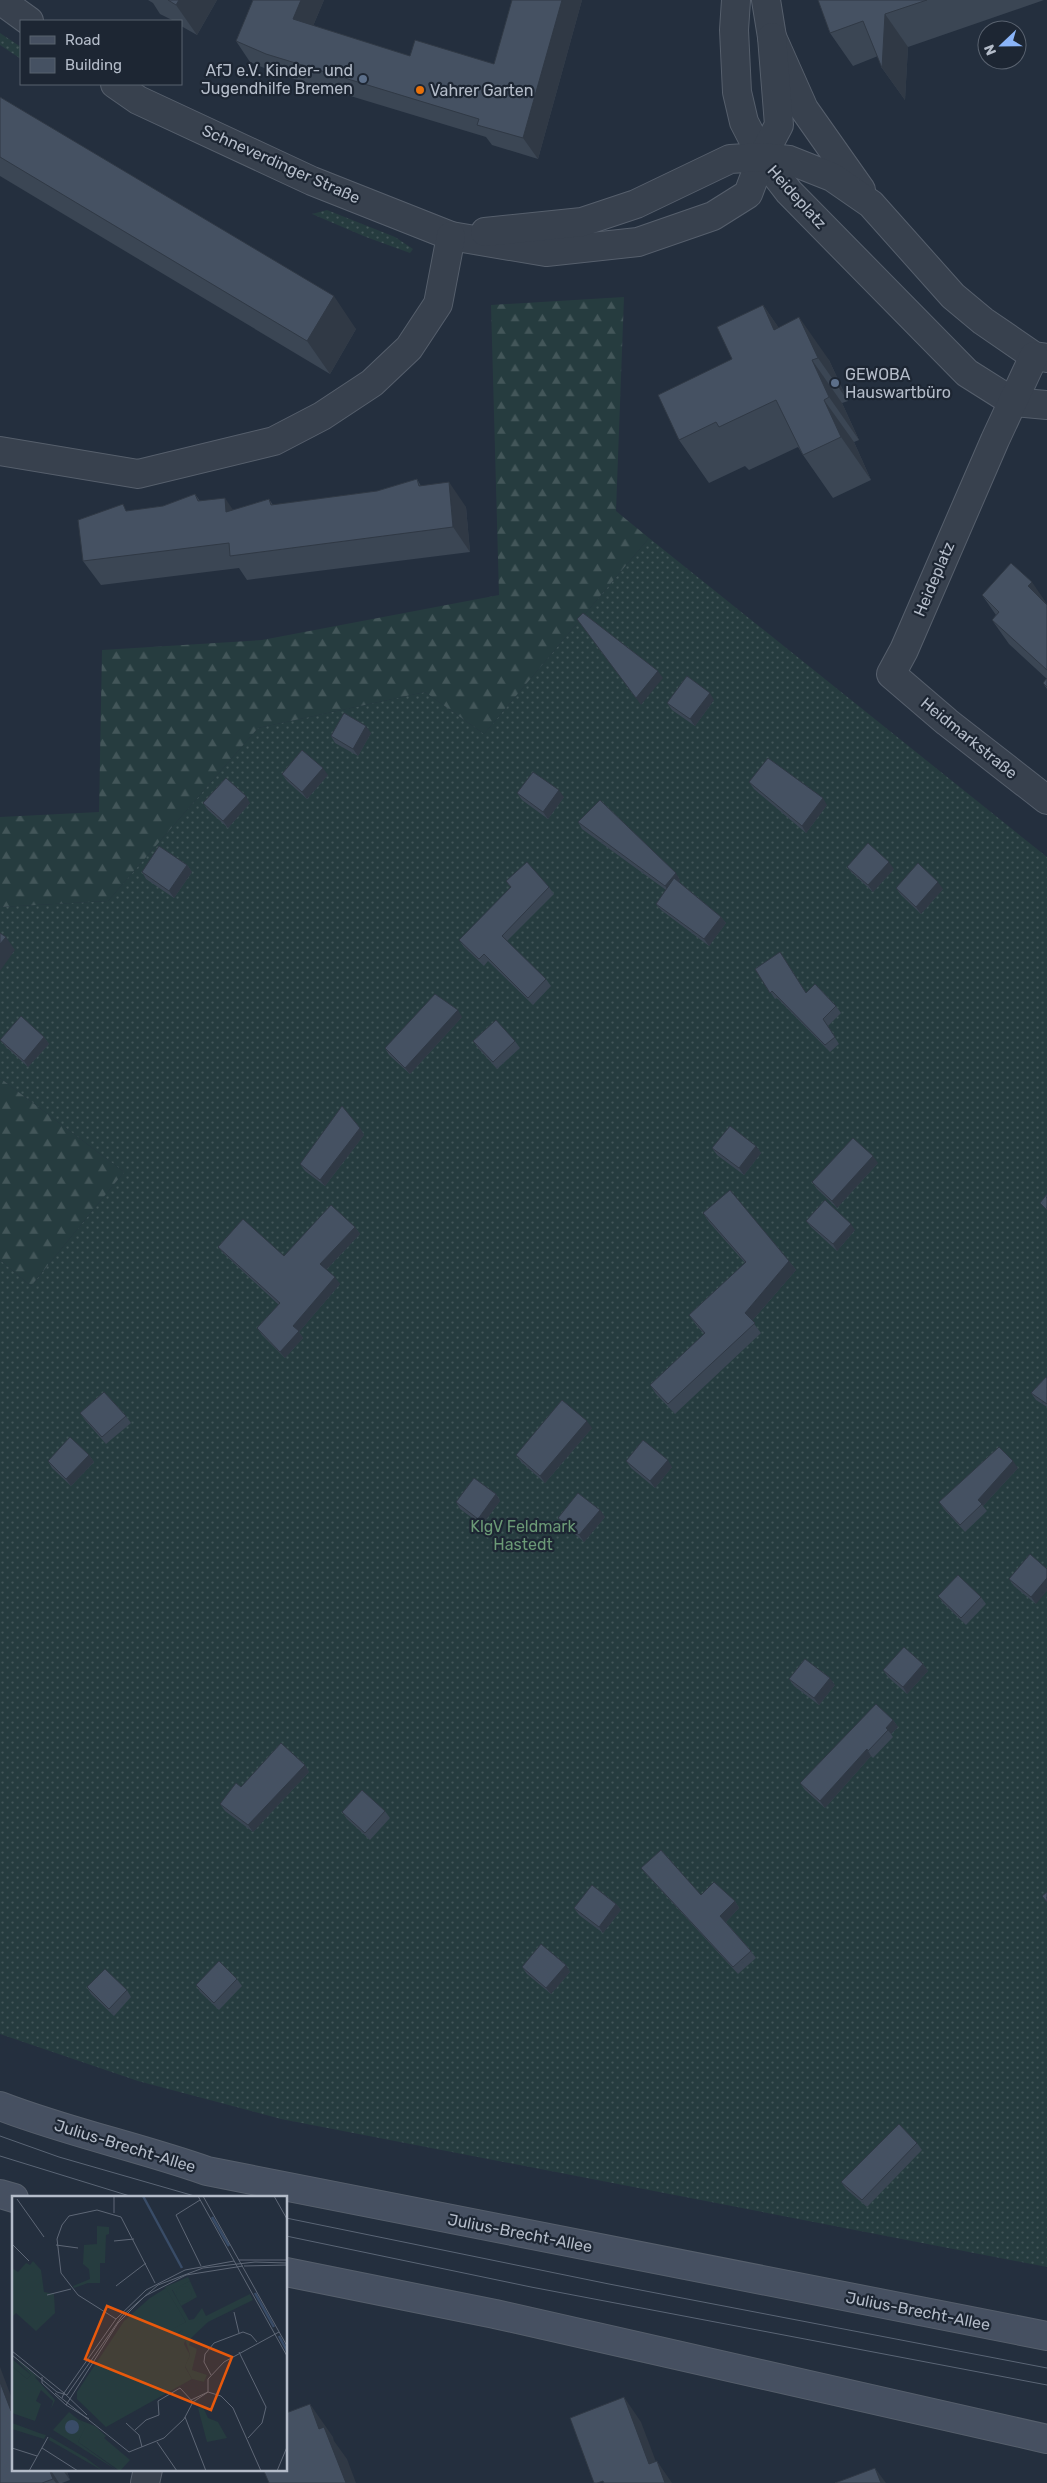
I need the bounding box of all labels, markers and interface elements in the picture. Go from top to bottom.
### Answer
legend [20,20,182,85]
north arrow [977,20,1027,70]
text: Road [65,31,101,49]
text: N [981,42,1000,58]
text: Building [65,56,122,74]
place label: AfJ e.V. Kinder- und Jugendhilfe Bremen [201,61,353,98]
marker: AfJ e.V. Kinder- und Jugendhilfe Bremen [357,73,369,85]
place label: Vahrer Garten [430,81,533,100]
marker: Vahrer Garten [414,84,426,96]
street label: Schneverdinger Straße [199,121,363,207]
street label: Heideplatz [763,161,831,233]
place label: GEWOBA Hauswartbüro [845,365,951,402]
marker: GEWOBA Hauswartbüro [829,377,841,389]
street label: Heideplatz [910,539,958,619]
street label: Heidmarkstraße [917,693,1021,783]
park label: KlgV Feldmark Hastedt [470,1517,576,1554]
street label: Julius-Brecht-Allee [52,2115,198,2177]
inset map [12,2196,288,2470]
street label: Julius-Brecht-Allee [446,2210,594,2256]
street label: Julius-Brecht-Allee [844,2288,992,2334]

